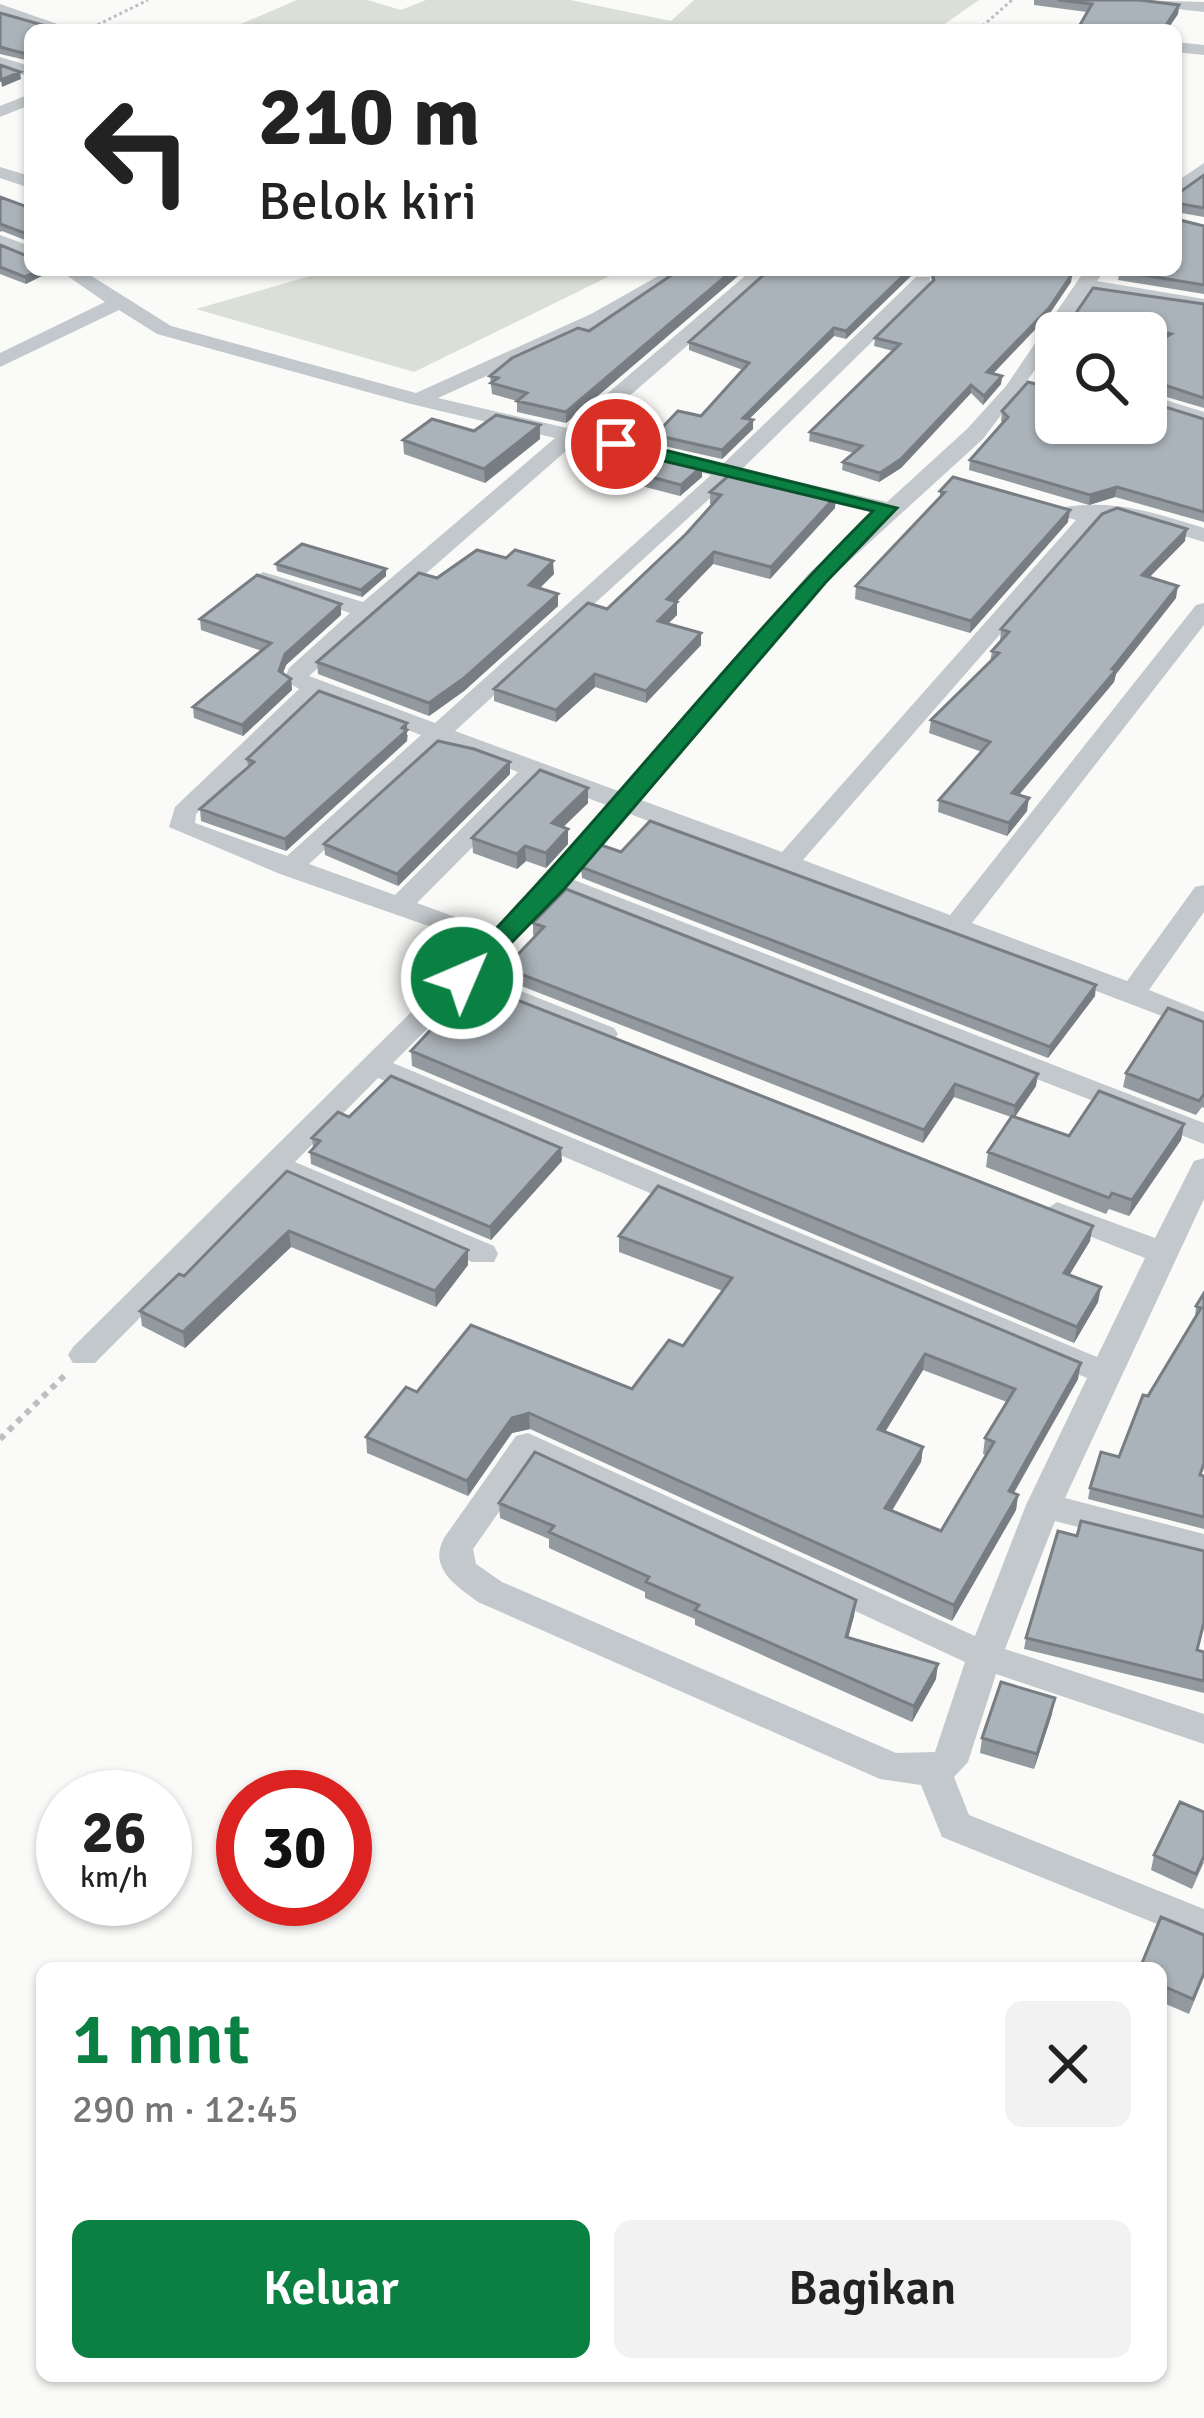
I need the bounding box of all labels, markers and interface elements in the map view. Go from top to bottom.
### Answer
text: 210 m [258,65,480,169]
icon: left [60,72,216,228]
text: Belok kiri [258,168,477,235]
map controls [1035,312,1167,444]
button: search [1035,312,1167,444]
pin [565,393,667,495]
icon: arrive [583,411,649,477]
position arrow [399,915,525,1041]
speed limit sign: 30 [216,1770,372,1926]
text: 26 [82,1796,146,1870]
text: km/h [80,1859,148,1896]
text: 1 mnt [72,1995,250,2084]
button: close [1005,2001,1131,2127]
text: 290 m · 12:45 [72,2085,299,2133]
button: Keluar [72,2220,590,2358]
button: Bagikan [614,2220,1131,2358]

